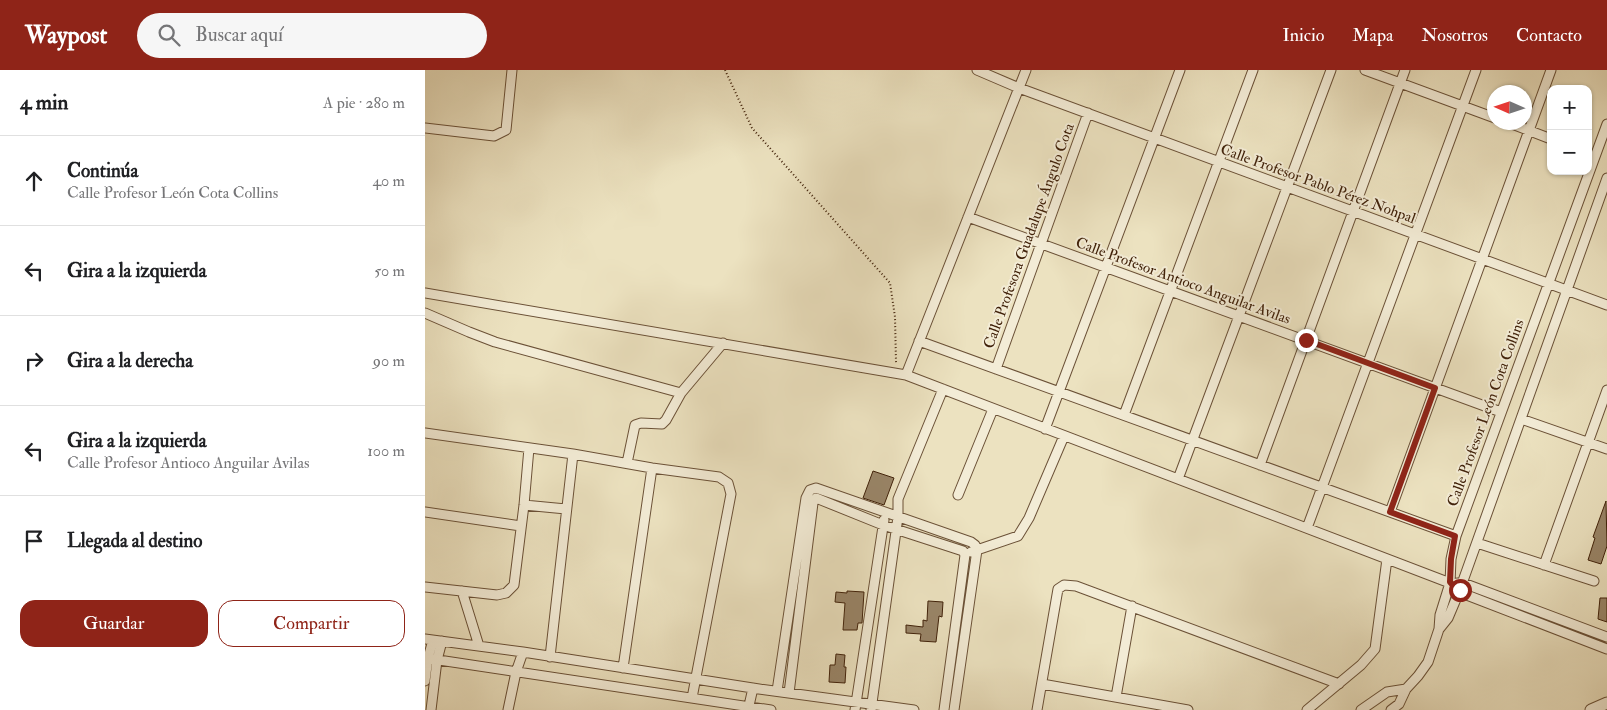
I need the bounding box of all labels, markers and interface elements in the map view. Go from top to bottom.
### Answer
search box [137,13,487,58]
text: Waypost [25,20,107,51]
icon: search [155,21,183,49]
text: Buscar aquí [195,23,283,47]
text: Inicio [1282,24,1324,47]
text: Mapa [1352,24,1394,47]
text: Nosotros [1422,24,1488,47]
text: Contacto [1516,24,1582,47]
north arrow [1487,85,1532,130]
map controls [1547,85,1592,175]
button: + [1547,85,1592,130]
text: 4 min [20,89,68,116]
text: A pie · 280 m [323,93,405,113]
street label: Calle Profesora Guadalupe Ángulo Cota [977,119,1080,352]
button: − [1547,130,1592,175]
street label: Calle Profesor Pablo Pérez Nohpal [1218,140,1418,229]
text: Continúa [67,159,138,183]
icon: ahead [20,167,48,195]
text: 40 m [372,171,405,191]
text: Calle Profesor León Cota Collins [67,183,278,203]
street label: Calle Profesor Antioco Anguilar Avilas [1073,233,1293,329]
icon: left [20,257,48,285]
text: Gira a la izquierda [67,259,206,283]
text: 50 m [374,261,405,281]
street label: Calle Profesor León Cota Collins [1443,317,1529,509]
route end [1295,329,1318,352]
icon: right [20,347,48,375]
text: Gira a la derecha [67,349,193,373]
text: 90 m [373,351,405,371]
text: Gira a la izquierda [67,429,206,453]
icon: left [20,437,48,465]
text: 100 m [367,441,405,461]
text: Calle Profesor Antioco Anguilar Avilas [67,453,309,473]
icon: arrive [20,527,48,555]
text: Llegada al destino [67,529,202,553]
route start [1449,579,1472,602]
button: Guardar [20,600,208,647]
button: Compartir [218,600,405,647]

